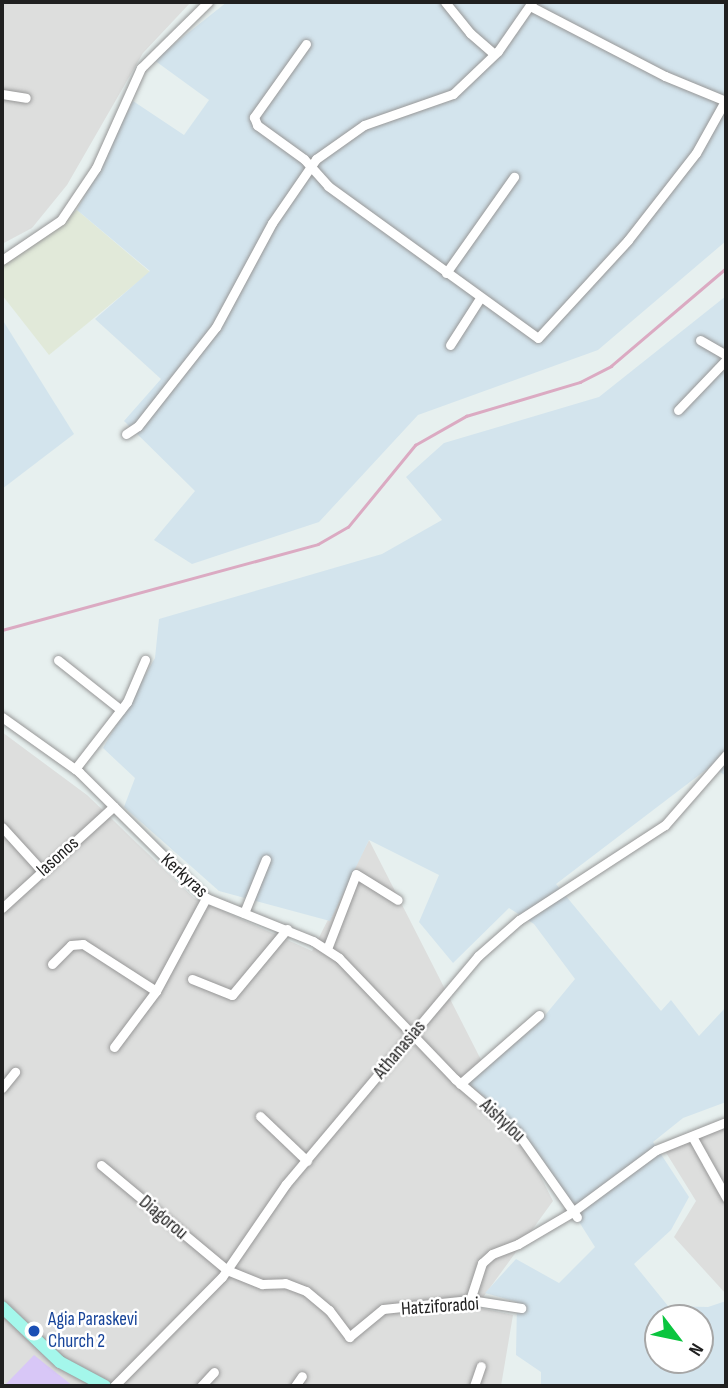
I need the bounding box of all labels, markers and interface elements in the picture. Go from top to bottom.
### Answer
street label: Iasonos [32,832,84,882]
street label: Kerkyras [156,849,212,903]
street label: Athanasias [369,1016,431,1084]
street label: Aishylou [475,1095,529,1147]
street label: Diagorou [134,1191,192,1245]
street label: Hatziforadoi [400,1293,480,1321]
north arrow [644,1304,714,1374]
place label: Agia Paraskevi Church 2 [48,1309,138,1353]
marker: Agia Paraskevi Church 2 [26,1323,42,1339]
text: N [683,1339,708,1360]

